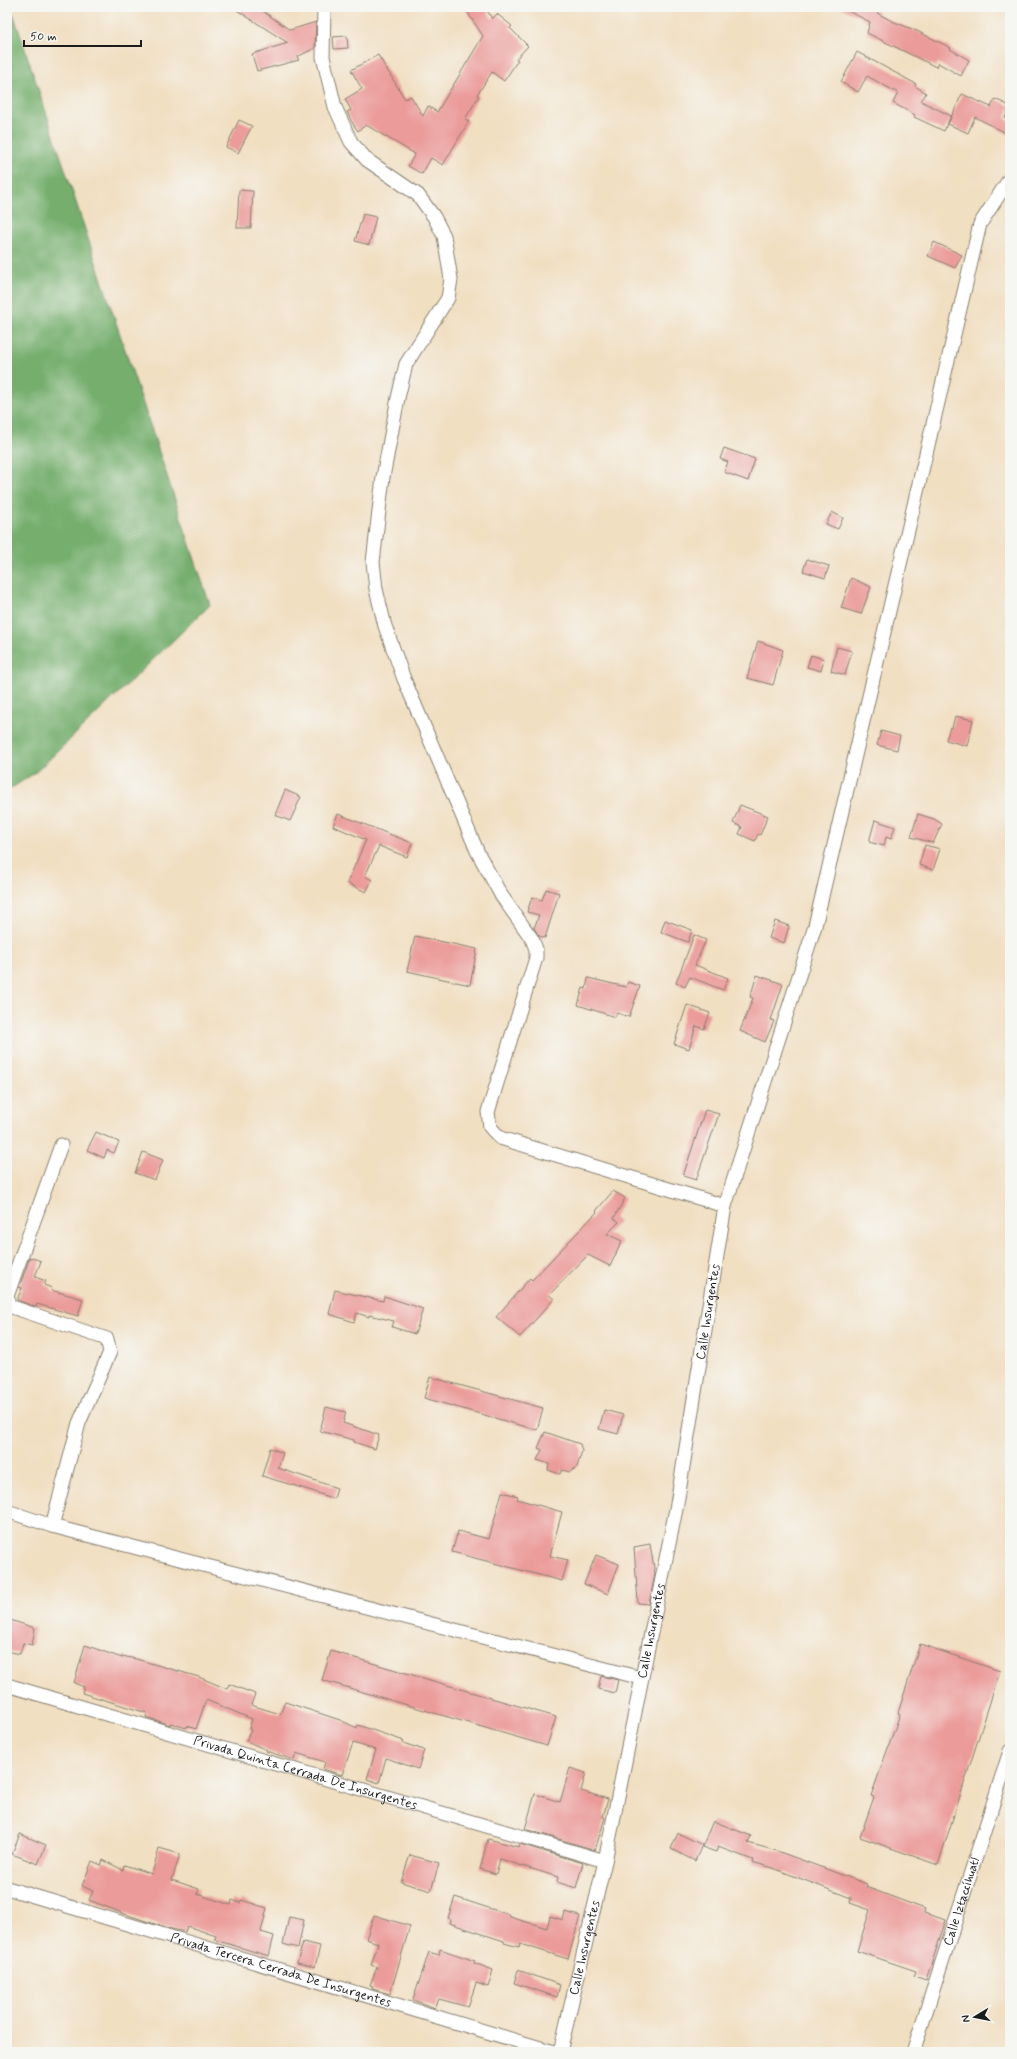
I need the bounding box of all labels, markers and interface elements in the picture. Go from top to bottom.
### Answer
scale bar [24,22,141,48]
text: 50 m [30,29,57,45]
street label: Calle Insurgentes [692,1263,724,1361]
street label: Calle Insurgentes [634,1582,669,1680]
street label: Privada Quinta Cerrada De Insurgentes [191,1732,419,1814]
street label: Calle Iztaccíhuatl [939,1855,984,1948]
street label: Calle Insurgentes [565,1899,604,1997]
street label: Privada Tercera Cerrada De Insurgentes [168,1929,394,2011]
north arrow [955,1997,995,2037]
text: N [959,2014,974,2023]

